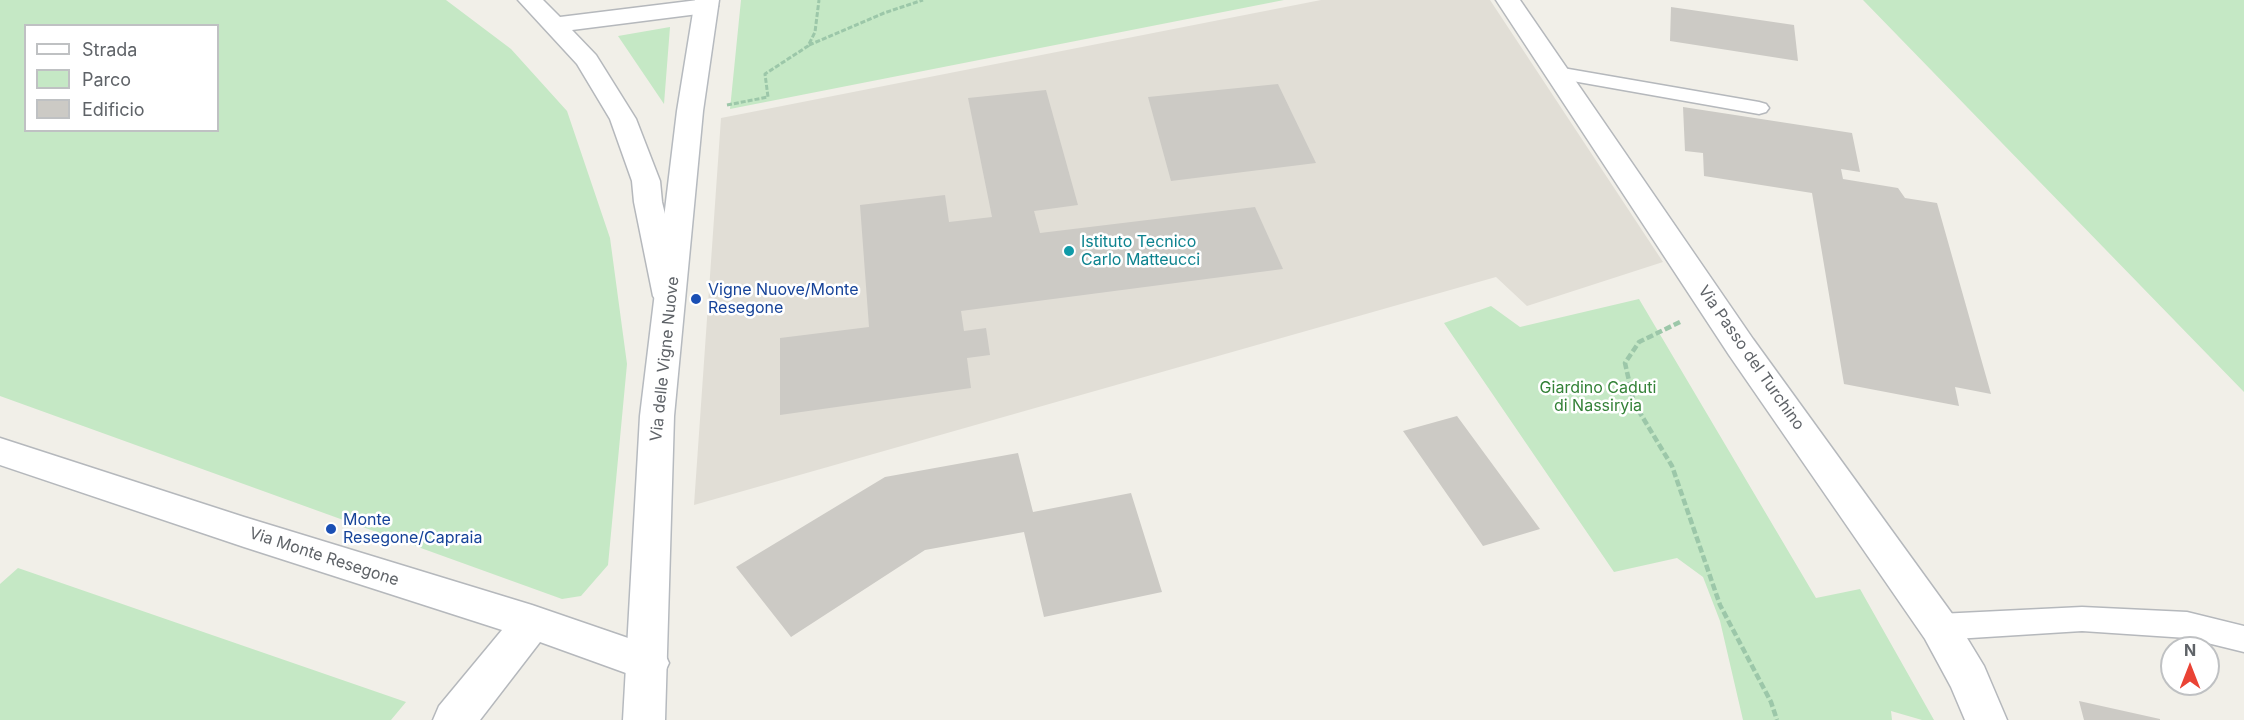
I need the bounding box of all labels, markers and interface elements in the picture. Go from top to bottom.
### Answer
legend [24,24,219,132]
text: Strada [82,39,137,60]
text: Parco [82,69,131,90]
text: Edificio [82,99,145,120]
place label: Istituto Tecnico Carlo Matteucci [1081,232,1200,270]
marker: Istituto Tecnico Carlo Matteucci [1062,244,1076,258]
street label: Via delle Vigne Nuove [647,275,683,443]
place label: Vigne Nuove/Monte Resegone [708,280,858,318]
street label: Via Passo del Turchino [1694,282,1808,434]
marker: Vigne Nuove/Monte Resegone [689,292,703,306]
park label: Giardino Caduti di Nassiryia [1540,378,1656,416]
place label: Monte Resegone/Capraia [343,510,482,548]
marker: Monte Resegone/Capraia [324,522,338,536]
street label: Via Monte Resegone [247,524,401,590]
north arrow [2160,636,2220,696]
text: N [2184,640,2196,660]

